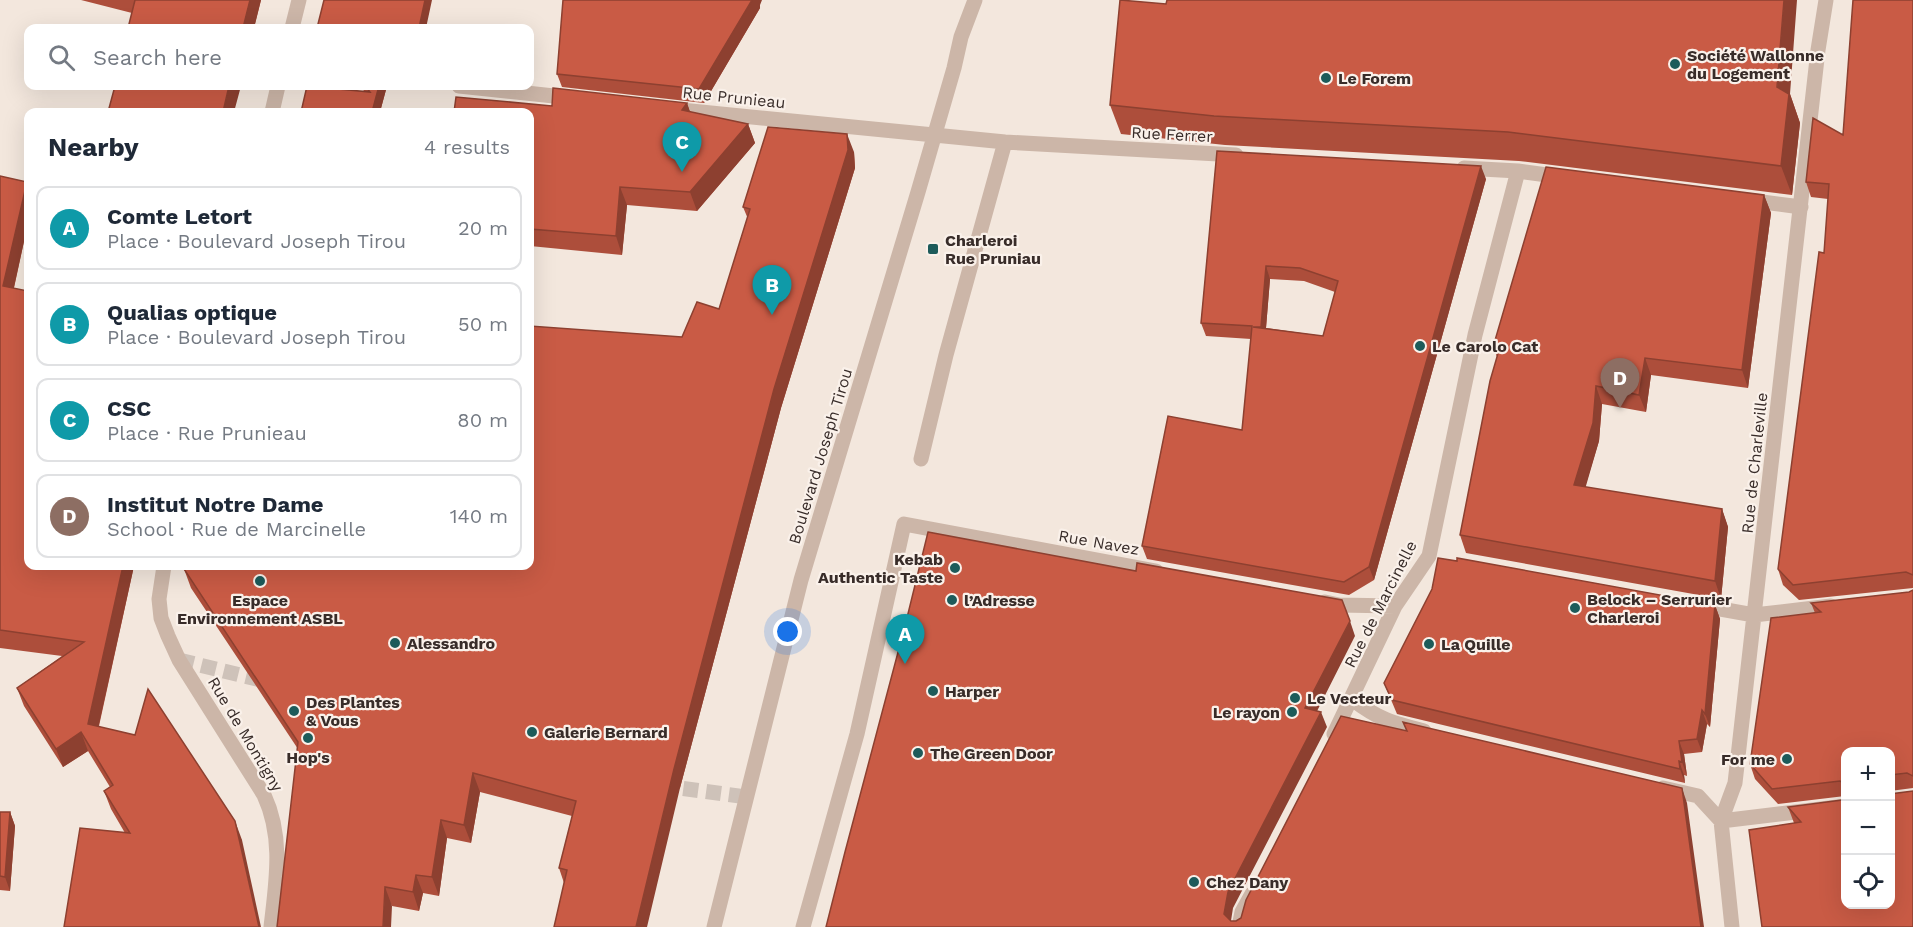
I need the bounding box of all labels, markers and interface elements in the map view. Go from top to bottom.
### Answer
search box [24,24,534,90]
icon: search [45,41,78,74]
text: Search here [93,45,222,70]
place label: Société Wallonne du Logement [1687,46,1824,83]
marker: Société Wallonne du Logement [1668,57,1682,71]
place label: Le Forem [1338,69,1411,88]
marker: Le Forem [1319,71,1333,85]
street label: Rue Prunieau [681,83,786,112]
pin: C [662,122,702,172]
street label: Rue Ferrer [1131,123,1214,146]
text: Nearby [48,132,139,162]
text: 4 results [424,135,510,159]
text: Comte Letort [107,204,252,229]
text: A [63,216,76,240]
text: 20 m [458,216,508,240]
text: Place · Boulevard Joseph Tirou [107,229,406,253]
place label: Charleroi Rue Pruniau [945,231,1041,268]
marker: Charleroi Rue Pruniau [926,242,940,256]
pin: B [752,266,792,315]
text: Qualias optique [107,300,277,325]
text: B [63,312,76,336]
text: 50 m [458,312,508,336]
text: Place · Boulevard Joseph Tirou [107,325,406,349]
place label: Le Carolo Cat [1432,337,1538,356]
marker: Le Carolo Cat [1413,339,1427,353]
pin: D [1600,358,1640,408]
street label: Boulevard Joseph Tirou [785,366,856,546]
street label: Rue de Charleville [1738,392,1771,535]
text: CSC [107,396,151,421]
text: C [63,408,76,432]
text: 80 m [457,408,508,432]
text: Place · Rue Prunieau [107,421,307,445]
text: Institut Notre Dame [107,492,324,517]
text: D [62,504,77,528]
text: 140 m [450,504,508,528]
text: School · Rue de Marcinelle [107,517,366,541]
street label: Rue Navez [1057,526,1141,559]
street label: Rue de Marcinelle [1340,538,1421,671]
place label: Kebab Authentic Taste [818,550,943,587]
marker: Kebab Authentic Taste [948,561,962,575]
marker: Espace Environnement ASBL [253,574,267,588]
place label: Belock – Serrurier Charleroi [1587,590,1732,627]
place label: Espace Environnement ASBL [177,591,343,628]
place label: l’Adresse [964,591,1035,610]
marker: l’Adresse [945,593,959,607]
marker: Belock – Serrurier Charleroi [1568,601,1582,615]
pin: A [886,614,924,664]
your location [773,617,802,646]
place label: Alessandro [407,634,495,653]
place label: La Quille [1441,635,1510,654]
marker: Alessandro [388,636,402,650]
marker: La Quille [1422,637,1436,651]
street label: Rue de Montigny [204,674,288,796]
place label: Harper [945,682,999,701]
marker: Harper [926,684,940,698]
place label: Le Vecteur [1307,689,1391,708]
marker: Le Vecteur [1288,691,1302,705]
place label: Des Plantes & Vous [306,693,400,730]
place label: Le rayon [1213,703,1280,722]
marker: Des Plantes & Vous [287,704,301,718]
marker: Le rayon [1285,705,1299,719]
place label: Galerie Bernard [544,723,668,742]
marker: Galerie Bernard [525,725,539,739]
marker: Hop's [301,731,315,745]
place label: The Green Door [930,744,1053,763]
marker: The Green Door [911,746,925,760]
map controls [1841,747,1895,909]
button: + [1841,747,1895,801]
place label: Hop's [286,748,330,767]
place label: For me [1721,750,1775,769]
marker: For me [1780,752,1794,766]
button: − [1841,801,1895,855]
button: locate [1841,855,1895,909]
place label: Chez Dany [1206,873,1289,892]
marker: Chez Dany [1187,875,1201,889]

